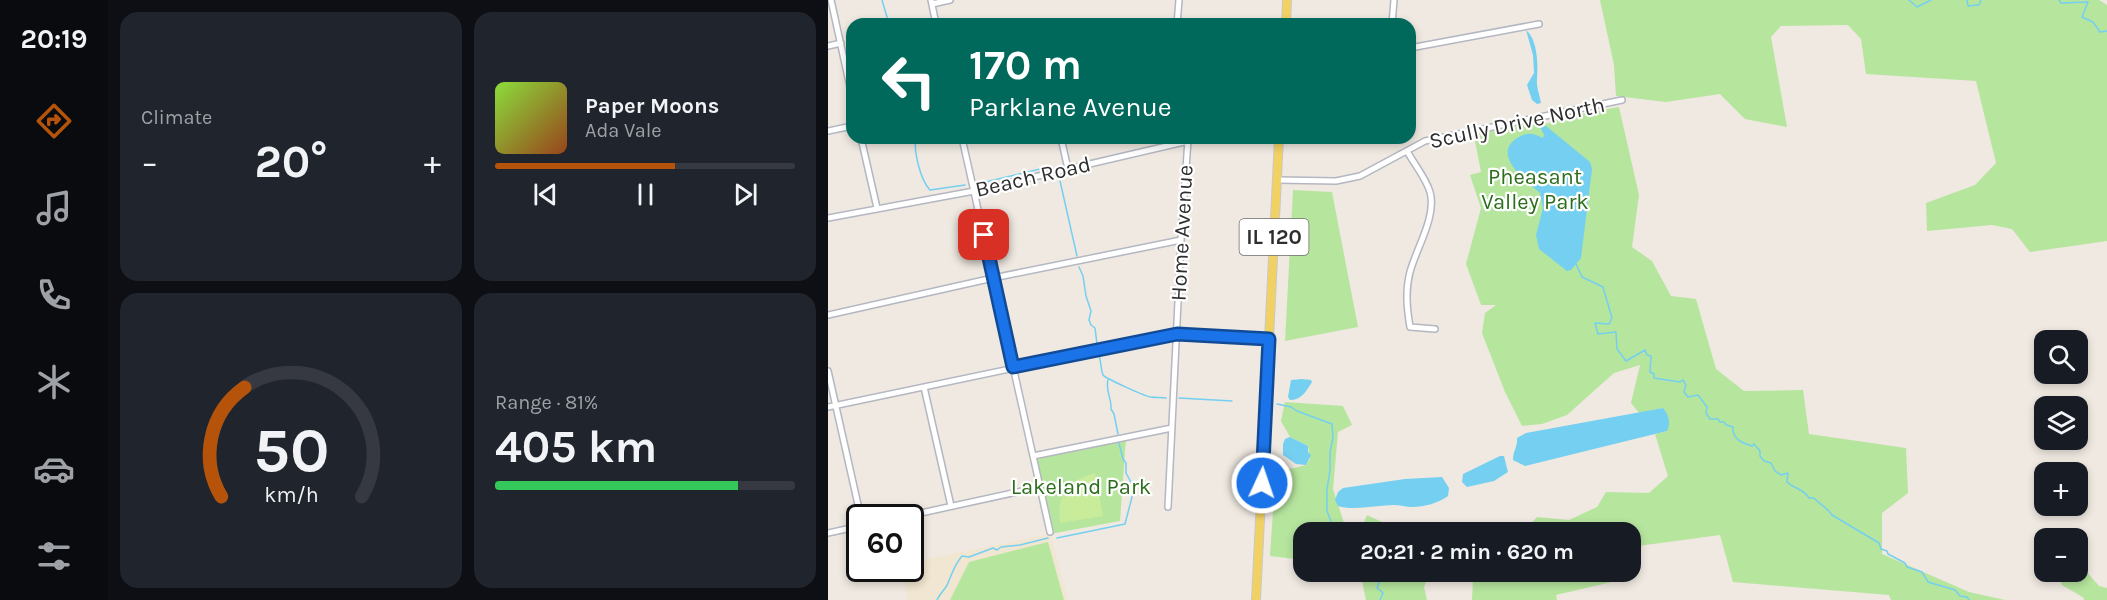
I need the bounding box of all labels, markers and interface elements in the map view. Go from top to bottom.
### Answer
text: 20:19 [21,23,87,55]
text: 170 m [969,40,1082,90]
icon: left [870,42,948,120]
text: Parklane Avenue [969,91,1172,123]
street label: Scully Drive North [1427,92,1607,154]
text: Paper Moons [585,93,719,119]
icon: directions [33,100,75,142]
text: Climate [141,106,212,129]
text: Ada Vale [585,119,662,142]
text: 20° [254,136,328,188]
text: − [141,143,158,181]
text: + [424,143,441,181]
street label: Beach Road [973,151,1093,203]
street label: Home Avenue [1165,164,1199,302]
park label: Pheasant Valley Park [1481,164,1589,215]
icon: previous [529,178,562,211]
icon: pause [629,178,662,211]
icon: next [729,178,762,211]
icon: music [33,187,75,229]
pin [958,209,1009,260]
icon: arrive [967,218,1000,251]
road number: IL 120 [1240,219,1308,255]
icon: phone [33,274,75,316]
map controls [2034,330,2088,582]
button: search [2034,330,2088,384]
icon: climate [33,361,75,403]
text: Range · 81% [495,391,598,414]
button: layers [2034,396,2088,450]
text: 50 [253,414,329,487]
text: 405 km [495,421,657,473]
icon: car [33,448,75,490]
position arrow [1230,451,1294,515]
button: + [2034,462,2088,516]
park label: Lakeland Park [1011,474,1151,500]
text: km/h [264,483,318,508]
speed limit sign: 60 [846,504,924,582]
button: − [2034,528,2088,582]
icon: filters [33,535,75,577]
text: 20:21 · 2 min · 620 m [1360,539,1574,565]

